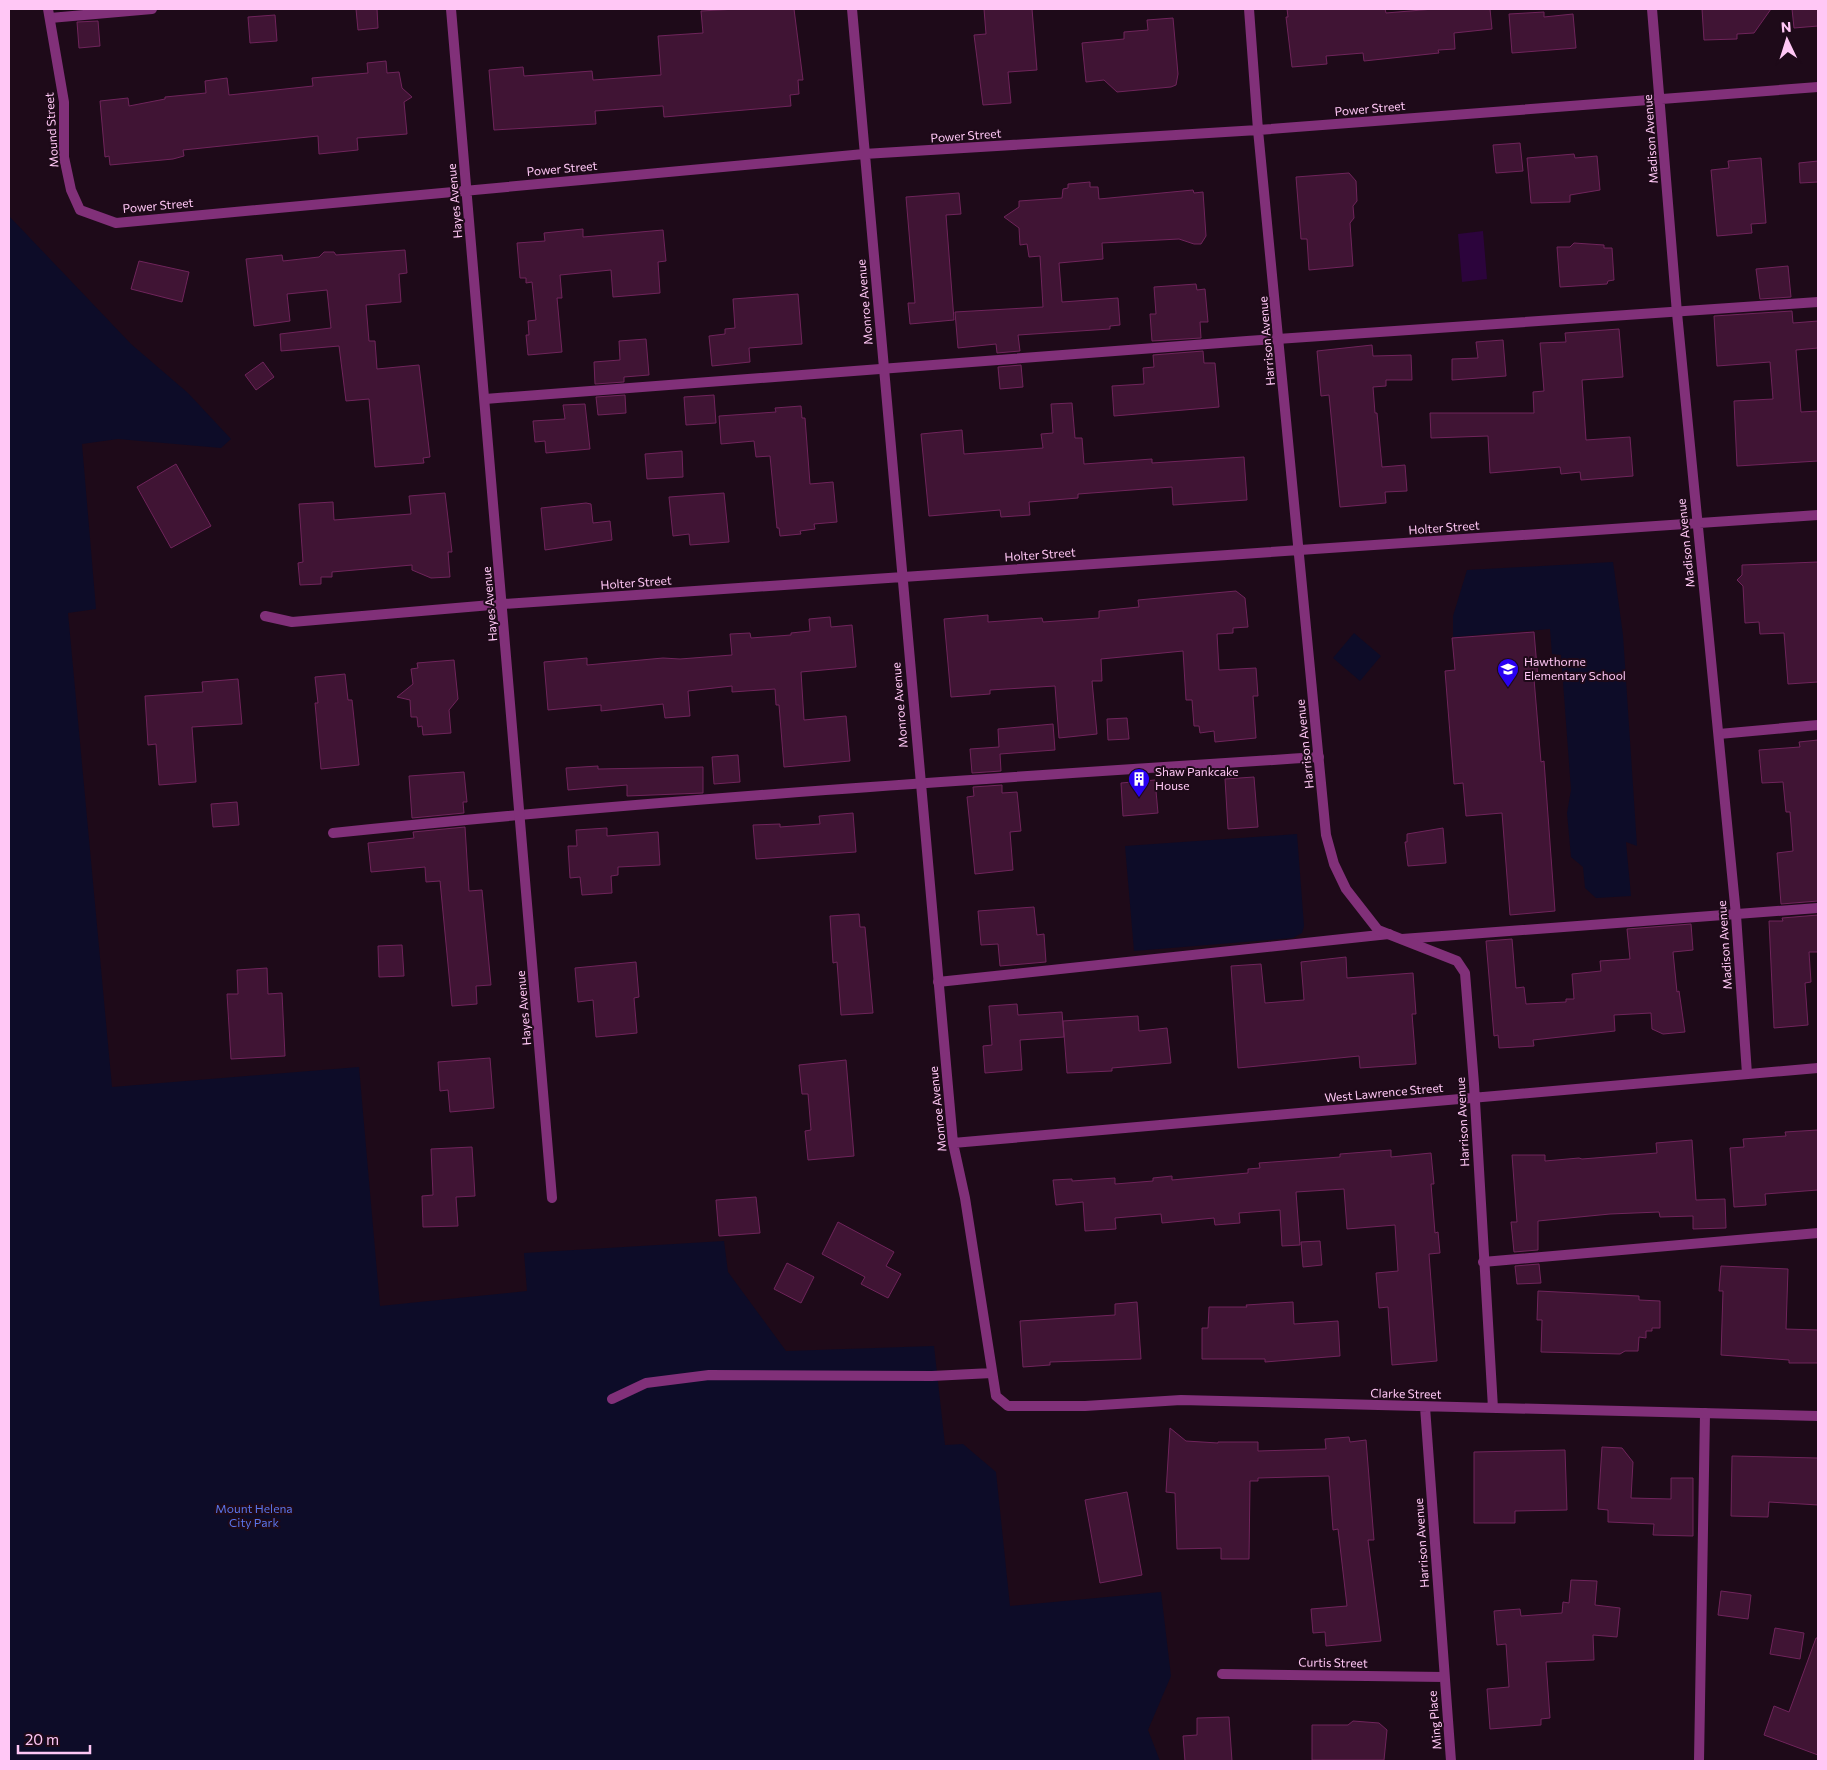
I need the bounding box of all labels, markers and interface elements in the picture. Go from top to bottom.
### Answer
north arrow [1762,15,1812,65]
text: N [1780,18,1792,35]
street label: Mound Street [41,92,61,168]
street label: Madison Avenue [1640,94,1660,184]
street label: Power Street [1334,98,1406,118]
street label: Power Street [930,126,1002,144]
street label: Power Street [526,158,598,178]
street label: Hayes Avenue [444,163,464,239]
street label: Power Street [122,195,194,215]
street label: Monroe Avenue [853,259,875,345]
street label: Harrison Avenue [1255,296,1277,386]
street label: Madison Avenue [1673,498,1697,588]
street label: Holter Street [1408,518,1480,536]
street label: Holter Street [1004,545,1076,563]
street label: Hayes Avenue [479,566,499,642]
street label: Holter Street [600,573,672,591]
place label: Hawthorne Elementary School [1524,654,1626,682]
school or university icon: Hawthorne Elementary School [1496,657,1520,688]
street label: Monroe Avenue [888,662,910,748]
street label: Harrison Avenue [1292,699,1316,789]
place label: Shaw Pankcake House [1155,764,1239,792]
building icon: Shaw Pankcake House [1127,767,1151,798]
street label: Madison Avenue [1714,900,1734,990]
street label: Hayes Avenue [513,970,533,1046]
street label: Monroe Avenue [926,1066,948,1153]
street label: Harrison Avenue [1453,1077,1471,1167]
street label: West Lawrence Street [1324,1080,1444,1104]
street label: Clarke Street [1370,1385,1442,1401]
street label: Harrison Avenue [1411,1498,1431,1588]
park label: Mount Helena City Park [215,1501,293,1529]
street label: Curtis Street [1298,1654,1368,1670]
street label: Ming Place [1424,1690,1444,1750]
scale bar [18,1722,90,1754]
text: 20 m [25,1730,59,1748]

